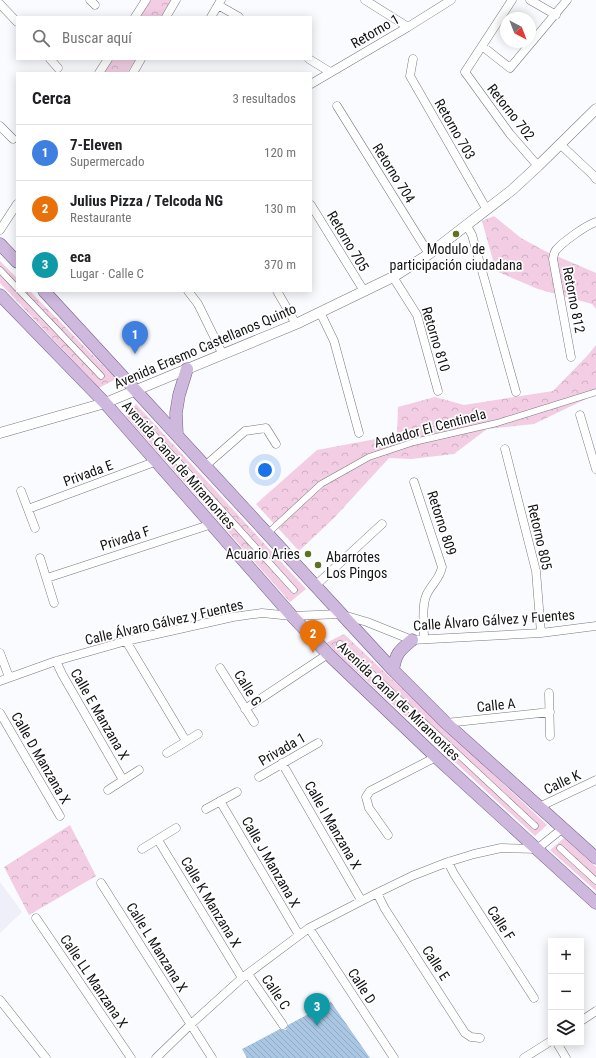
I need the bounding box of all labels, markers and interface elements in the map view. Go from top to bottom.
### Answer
street label: Retorno 1 [348,11,402,51]
north arrow [500,12,536,48]
search box [16,16,312,60]
icon: search [30,27,52,49]
text: Buscar aquí [62,29,132,47]
street label: Retorno 702 [484,81,538,143]
text: Cerca [32,88,71,108]
text: 3 resultados [232,91,296,106]
street label: Retorno 703 [431,96,479,162]
text: 7-Eleven [70,136,122,154]
street label: Retorno 704 [369,140,419,206]
text: 1 [42,145,48,160]
text: 120 m [264,145,296,160]
text: Supermercado [70,154,144,169]
text: Julius Pizza / Telcoda NG [70,192,223,210]
text: 2 [42,201,48,216]
text: 130 m [264,201,296,216]
street label: Retorno 705 [324,208,372,274]
text: Restaurante [70,210,131,225]
marker: Modulo de participación ciudadana [451,229,461,239]
place label: Modulo de participación ciudadana [390,241,522,273]
text: eca [70,248,91,266]
text: 3 [42,257,48,272]
text: 370 m [264,257,296,272]
text: Lugar · Calle C [70,266,144,281]
street label: Retorno 812 [560,266,588,335]
street label: Avenida Erasmo Castellanos Quinto [111,300,299,392]
street label: Retorno 810 [419,305,453,373]
pin: 1 [122,321,148,354]
street label: Avenida Canal de Miramontes [119,398,239,532]
street label: Andador El Centinela [372,405,488,451]
street label: Privada E [61,457,115,489]
your location [255,460,275,480]
street label: Retorno 809 [424,489,460,557]
street label: Retorno 805 [525,503,555,572]
street label: Privada F [98,522,152,554]
place label: Acuario Aries [226,546,300,562]
marker: Acuario Aries [303,549,313,559]
place label: Abarrotes Los Pingos [326,549,387,581]
marker: Abarrotes Los Pingos [313,560,323,570]
street label: Calle Álvaro Gálvez y Fuentes [83,595,245,648]
street label: Calle Álvaro Gálvez y Fuentes [413,605,575,634]
pin: 2 [300,620,326,653]
street label: Avenida Canal de Miramontes [334,638,464,764]
street label: Calle E Manzana X [67,666,133,763]
street label: Calle G [231,667,265,709]
street label: Calle A [476,695,516,715]
street label: Calle D Manzana X [8,709,74,807]
street label: Privada 1 [256,729,308,769]
street label: Calle K [541,766,583,797]
street label: Calle I Manzana X [301,778,365,872]
street label: Calle J Manzana X [239,814,304,910]
street label: Calle K Manzana X [178,854,245,951]
street label: Calle L Manzana X [123,899,191,995]
street label: Calle F [484,903,518,943]
street label: Calle LL Manzana X [57,931,131,1031]
map controls [548,938,584,1046]
button: + [548,938,584,974]
street label: Calle E [419,943,453,983]
street label: Calle D [345,965,379,1007]
street label: Calle C [259,971,294,1013]
button: − [548,974,584,1010]
pin: 3 [304,993,330,1026]
button: layers [548,1010,584,1046]

